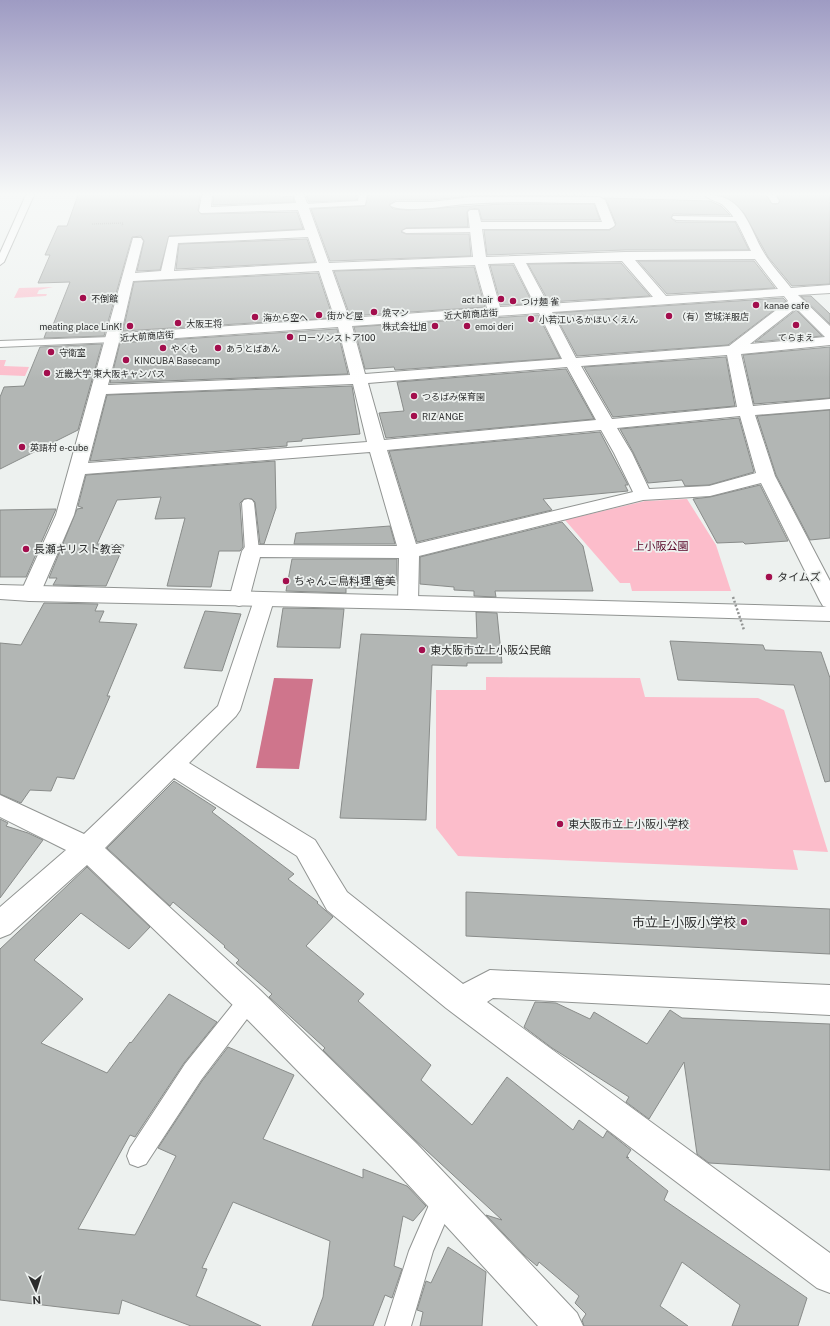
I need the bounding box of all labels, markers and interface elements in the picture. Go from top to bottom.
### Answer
marker: 不倒館 [78,293,88,303]
place label: 不倒館 [91,293,118,304]
place label: act hair [462,294,493,305]
marker: act hair [496,294,506,304]
marker: つけ麺 雀 [508,296,518,306]
place label: つけ麺 雀 [521,296,559,307]
marker: kanae cafe [751,300,761,310]
place label: kanae cafe [764,300,809,311]
marker: 焼マン [369,307,379,317]
place label: 焼マン [382,307,409,318]
street label: 近大前商店街 [444,307,498,321]
marker: 街かど屋 [314,310,324,320]
place label: 街かど屋 [327,310,363,321]
marker: （有）宮城洋服店 [664,311,674,321]
place label: （有）宮城洋服店 [677,311,749,322]
marker: 海から空へ [250,312,260,322]
place label: 海から空へ [263,312,308,323]
marker: 小若江いるかほいくえん [526,314,536,324]
place label: 小若江いるかほいくえん [539,314,638,325]
marker: 大阪王将 [173,318,183,328]
place label: 大阪王将 [186,318,222,329]
marker: てらまえ [791,320,801,330]
place label: meating place LinK! [39,321,122,332]
marker: meating place LinK! [125,321,135,331]
place label: 株式会社旭 [382,321,427,332]
marker: 株式会社旭 [430,321,440,331]
marker: emoi deri [462,321,472,331]
place label: emoi deri [475,321,513,332]
street label: 近大前商店街 [120,329,174,343]
marker: ローソンストア100 [285,332,295,342]
place label: ローソンストア100 [298,332,376,343]
place label: てらまえ [778,332,814,343]
marker: やくも [158,343,168,353]
place label: やくも [171,343,198,354]
marker: あうとばあん [213,343,223,353]
place label: あうとばあん [226,343,280,354]
marker: 守衛室 [46,347,56,357]
place label: 守衛室 [59,347,86,358]
marker: KINCUBA Basecamp [121,355,131,365]
place label: KINCUBA Basecamp [134,355,220,366]
marker: 近畿大学 東大阪キャンパス [42,368,52,378]
place label: 近畿大学 東大阪キャンパス [55,368,165,379]
marker: つるばみ保育園 [409,391,419,401]
place label: つるばみ保育園 [422,391,485,402]
marker: RIZ ANGE [409,411,419,421]
place label: RIZ ANGE [422,411,464,422]
marker: 英語村 e-cube [17,442,27,452]
place label: 英語村 e-cube [30,442,88,453]
park label: 上小阪公園 [634,540,689,552]
place label: 長瀬キリスト教会 [34,543,122,555]
marker: 長瀬キリスト教会 [21,544,31,554]
place label: タイムズ [777,571,821,583]
marker: タイムズ [764,572,774,582]
place label: ちゃんこ鳥料理 奄美 [294,575,396,587]
marker: ちゃんこ鳥料理 奄美 [281,576,291,586]
place label: 東大阪市立上小阪公民館 [430,644,551,656]
marker: 東大阪市立上小阪公民館 [417,645,427,655]
place label: 東大阪市立上小阪小学校 [568,818,689,830]
marker: 東大阪市立上小阪小学校 [555,819,565,829]
place label: 市立上小阪小学校 [632,915,736,930]
marker: 市立上小阪小学校 [739,917,749,927]
north arrow [16,1270,56,1310]
text: N [32,1294,41,1306]

